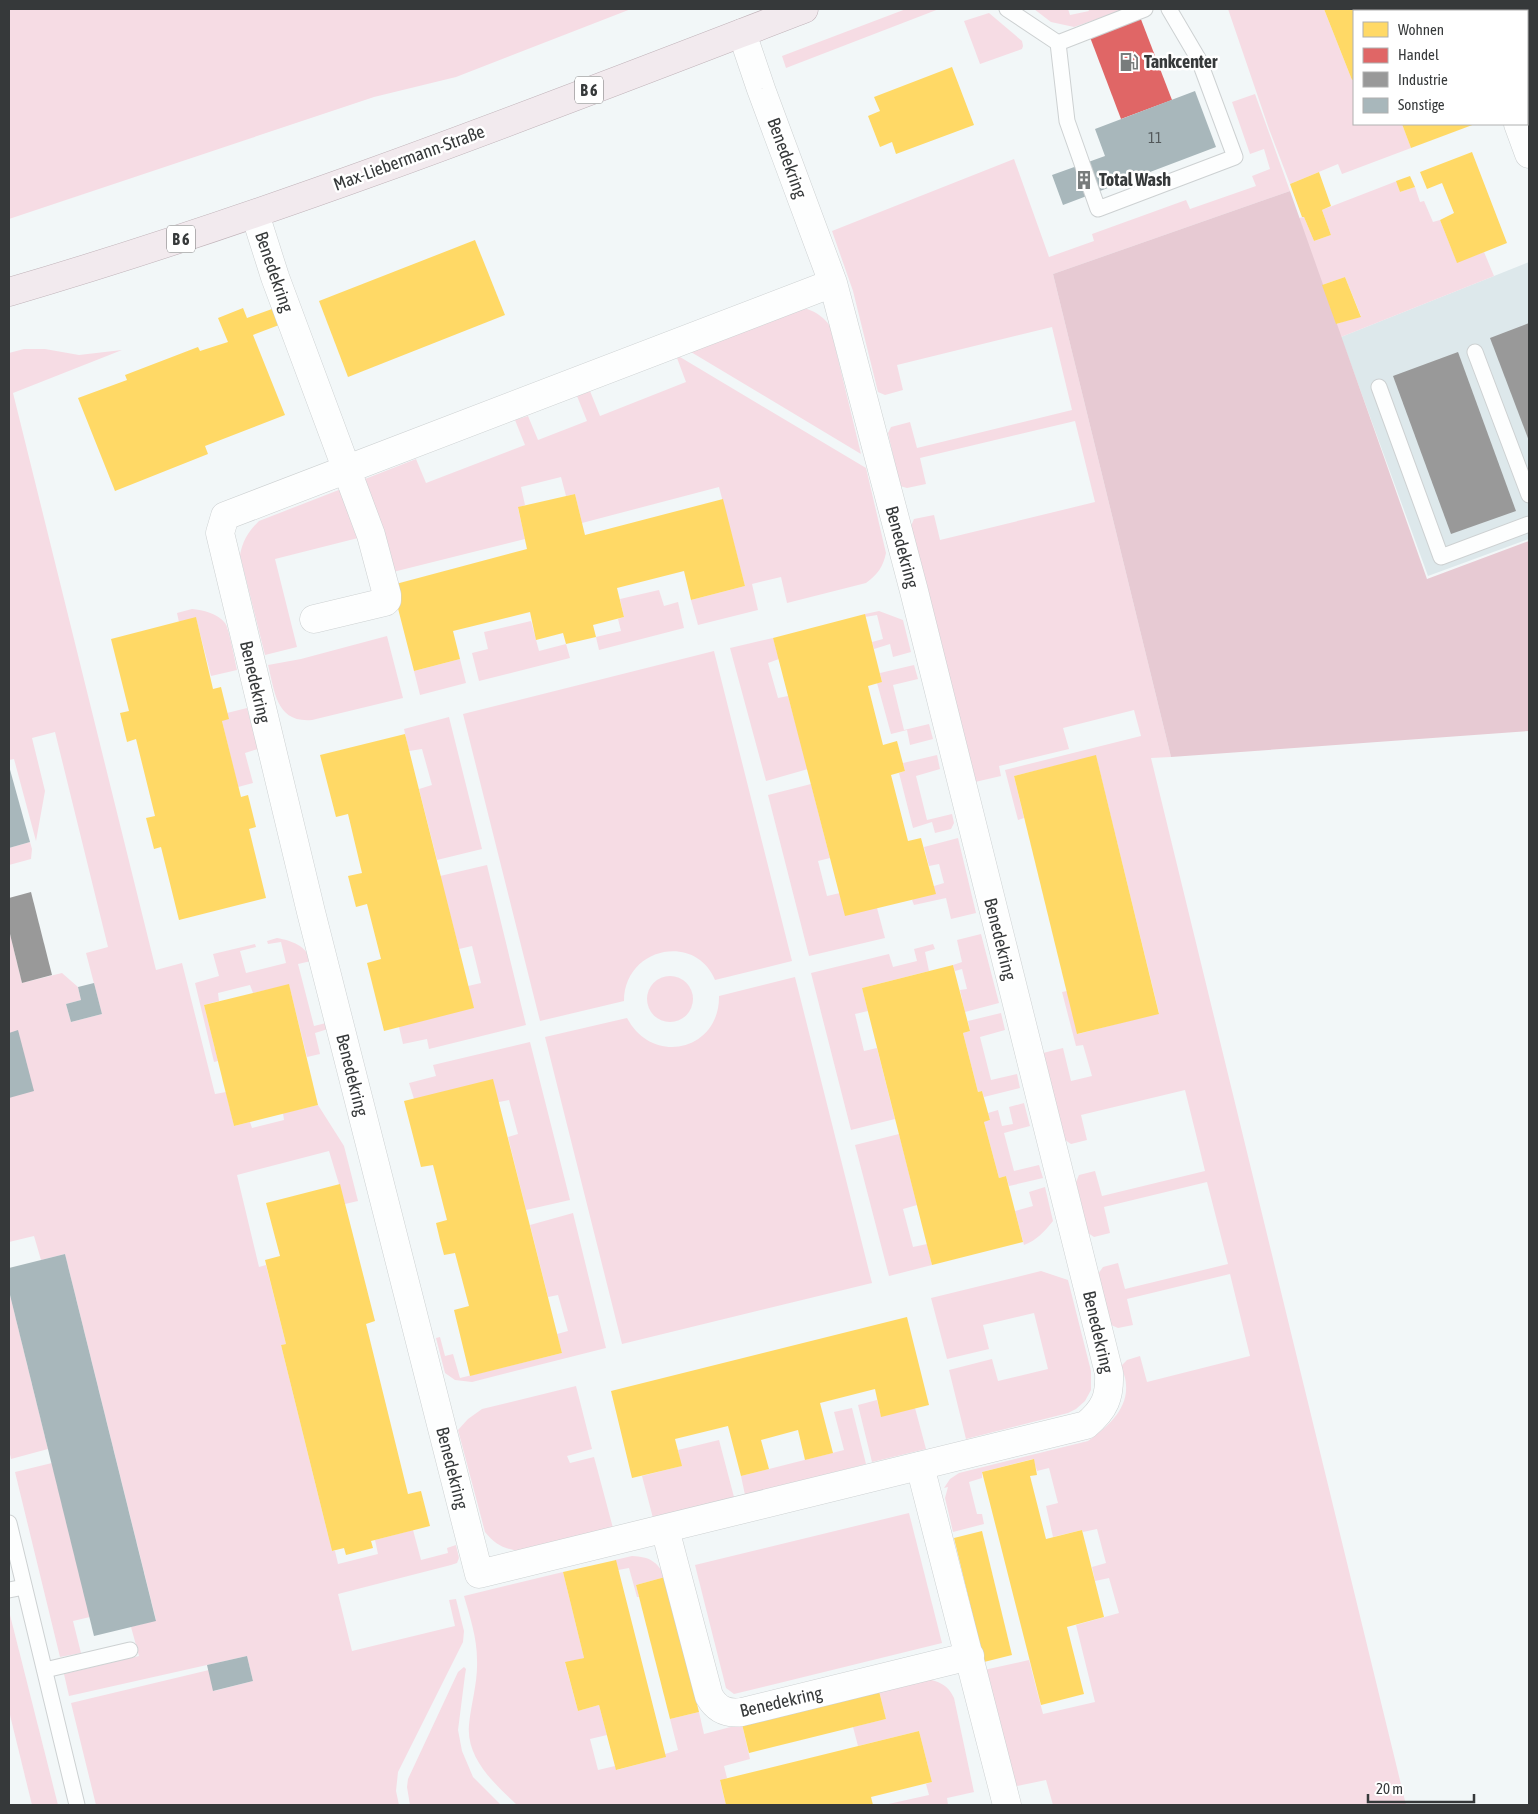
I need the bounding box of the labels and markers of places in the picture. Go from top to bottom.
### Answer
fuel station icon: Tankcenter [1118,51,1140,73]
place label: Tankcenter [1144,51,1218,72]
building icon: Total Wash [1073,169,1095,191]
place label: Total Wash [1099,169,1171,190]

